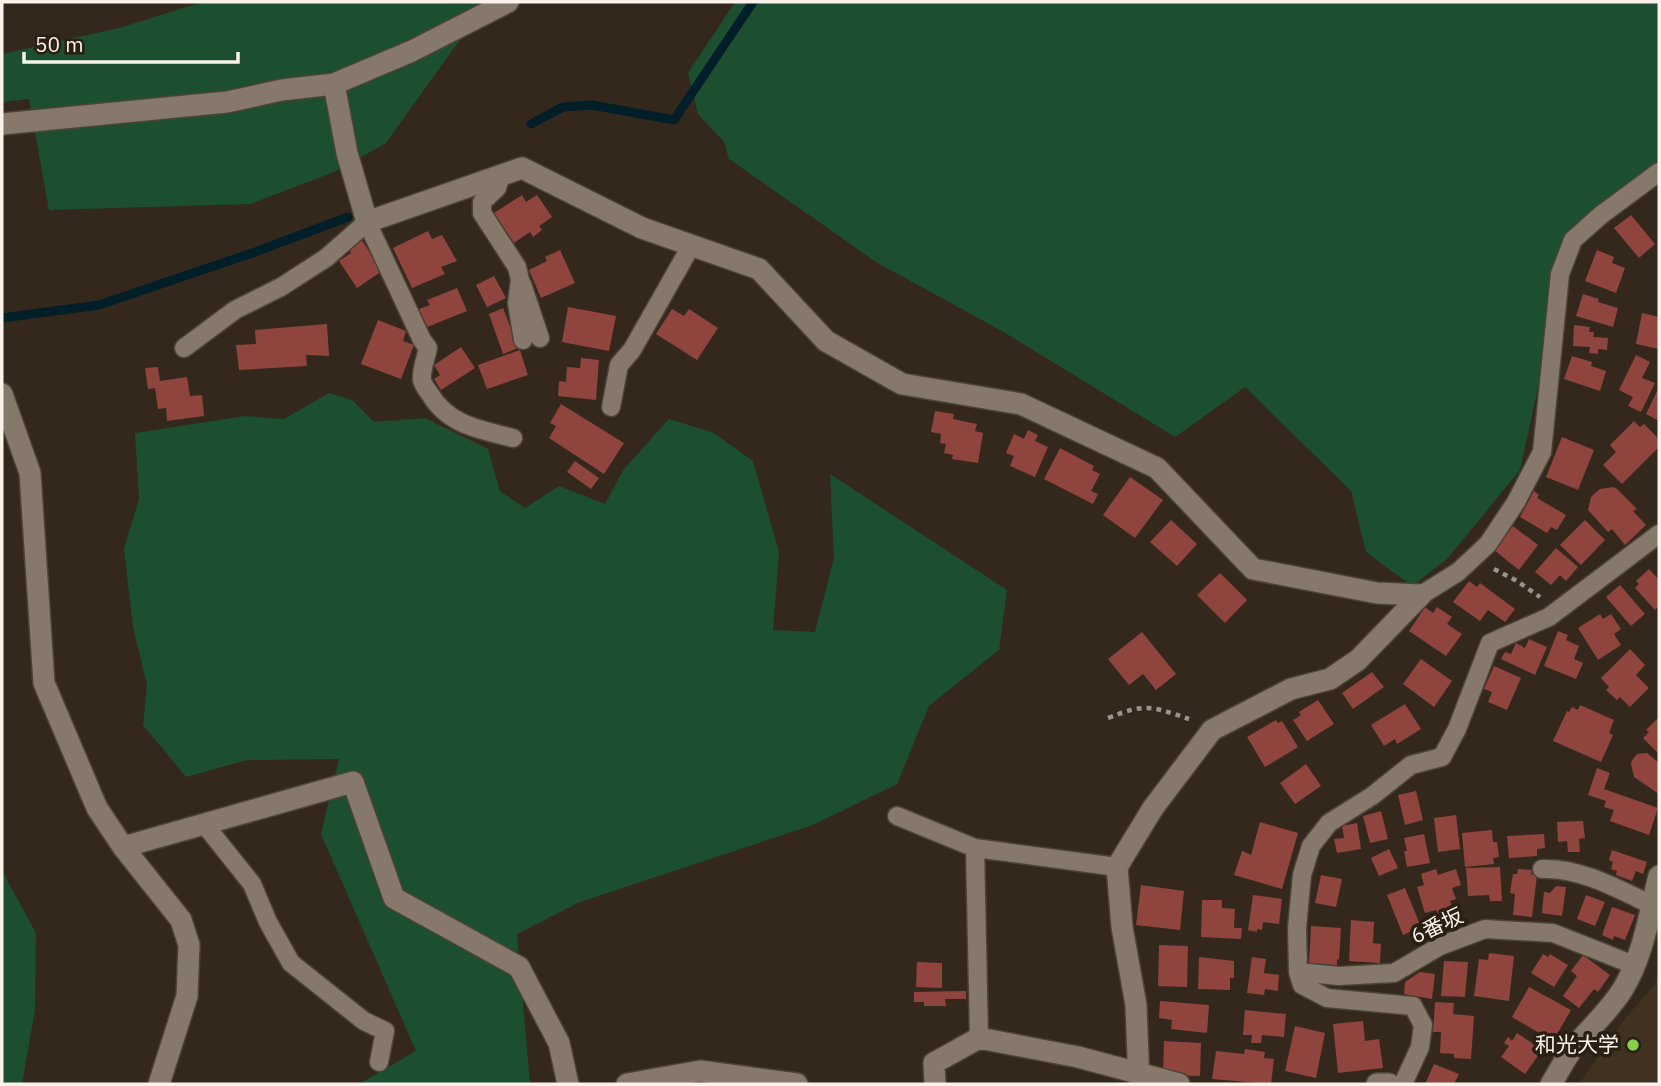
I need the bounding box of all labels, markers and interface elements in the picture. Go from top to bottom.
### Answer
scale bar [24,21,238,65]
text: 50 m [35,30,84,58]
street label: 6番坂 [1406,901,1467,949]
place label: 和光大学 [1535,1030,1619,1058]
marker: 和光大学 [1625,1037,1641,1053]

